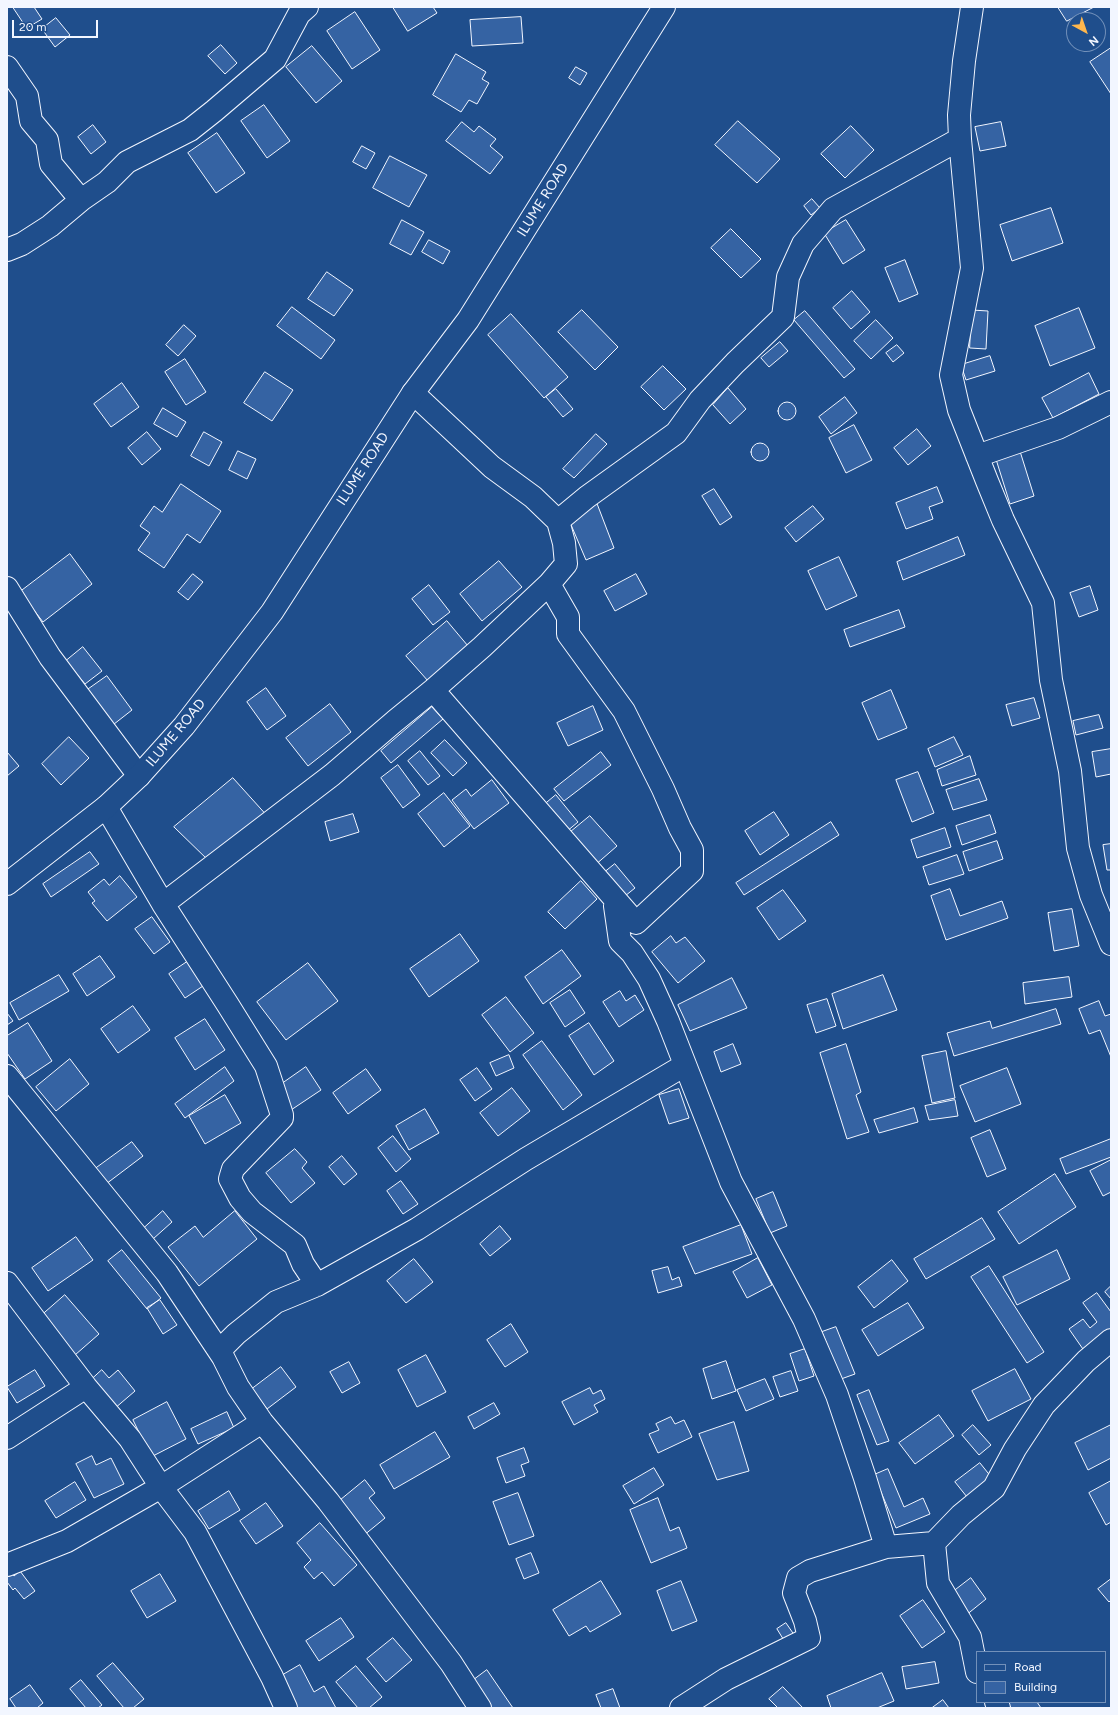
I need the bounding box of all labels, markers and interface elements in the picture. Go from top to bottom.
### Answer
scale bar [14,12,100,38]
north arrow [1066,12,1106,52]
text: 20 m [19,20,47,34]
text: N [1086,33,1101,49]
street label: ILUME ROAD [514,160,572,240]
street label: ILUME ROAD [333,429,393,509]
street label: ILUME ROAD [143,696,209,770]
legend [976,1651,1106,1703]
text: Road [1014,1660,1042,1674]
text: Building [1014,1680,1057,1694]

